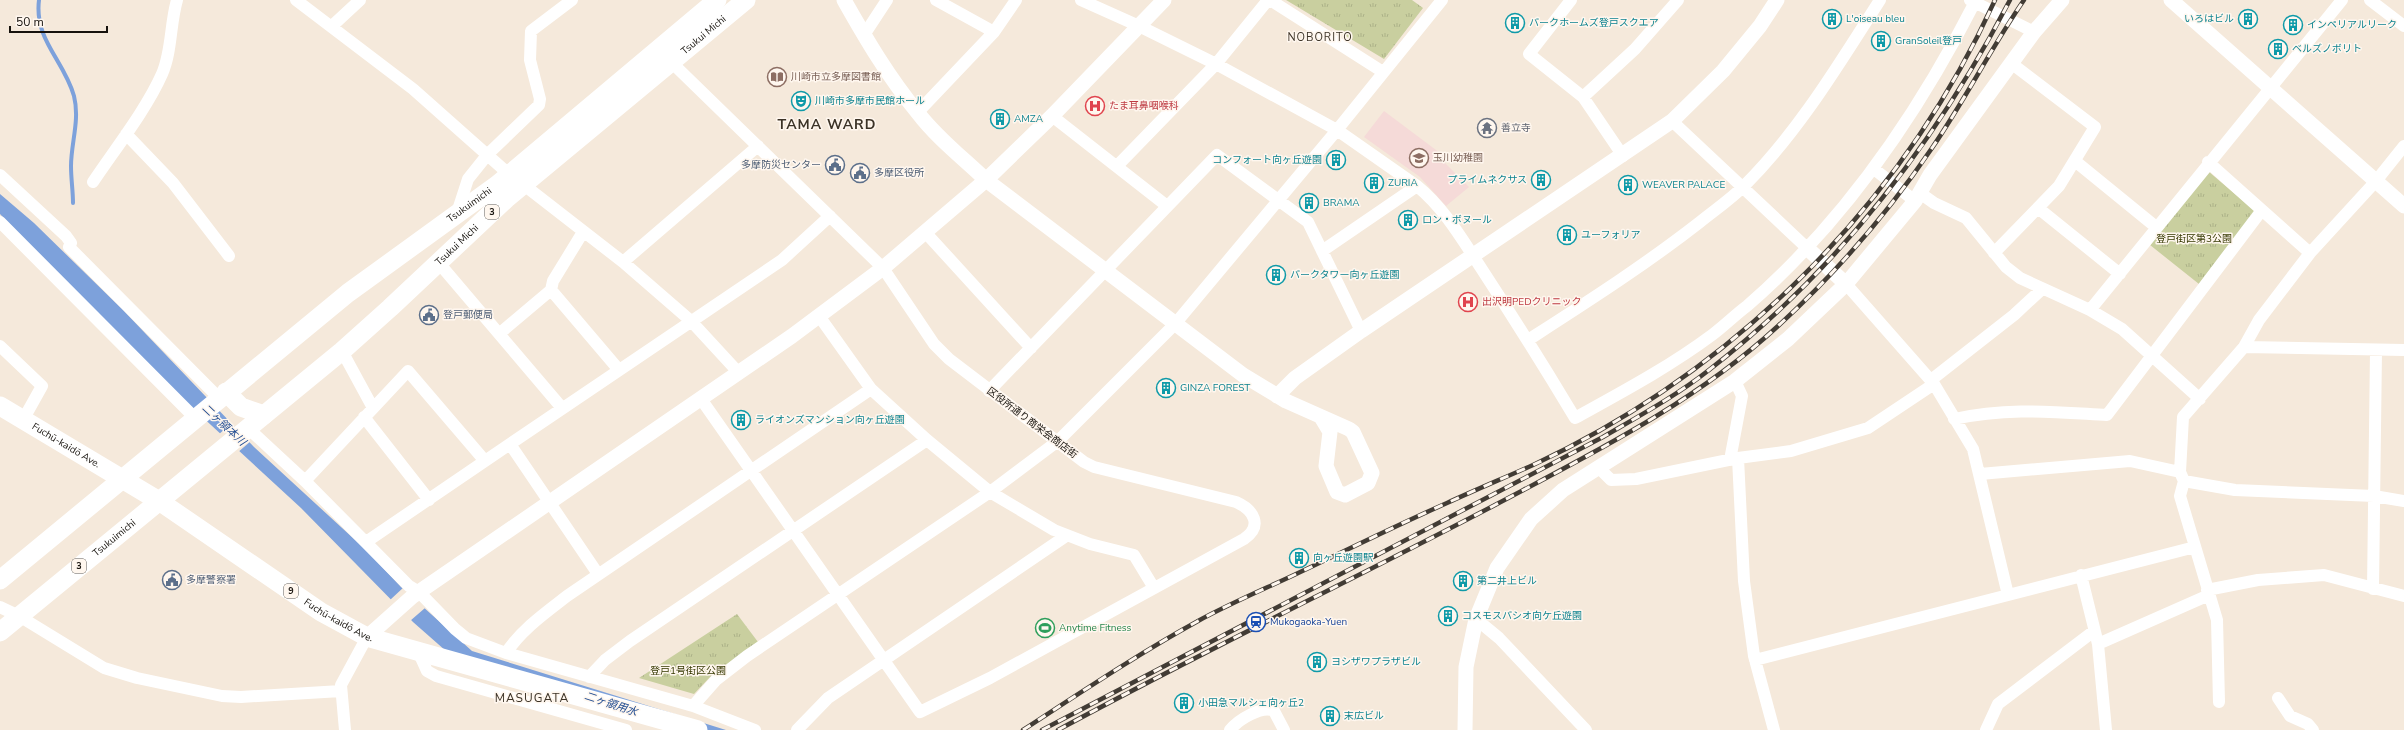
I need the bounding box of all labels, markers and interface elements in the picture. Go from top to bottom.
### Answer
scale bar [10,8,107,34]
building icon: L'oiseau bleu [1821,8,1843,30]
building icon: いろはビル [2237,8,2259,30]
street label: Tsukui Michi [678,12,729,58]
building icon: パークホームズ登戸スクエア [1504,12,1526,34]
place label: L'oiseau bleu [1846,12,1905,26]
place label: いろはビル [2184,12,2234,26]
text: 50 m [16,14,44,30]
building icon: インペリアルリーク [2282,14,2304,36]
place label: パークホームズ登戸スクエア [1529,16,1659,30]
place label: インペリアルリーク [2307,18,2397,32]
district label: NOBORITO [1287,30,1353,45]
building icon: GranSoleil登戸 [1870,30,1892,52]
place label: GranSoleil登戸 [1895,34,1962,48]
building icon: ベルズノボリト [2267,38,2289,60]
place label: ベルズノボリト [2292,42,2362,56]
library icon: 川崎市立多摩図書館 [766,66,788,88]
place label: 川崎市立多摩図書館 [791,70,881,84]
theatre icon: 川崎市多摩市民館ホール [790,90,812,112]
place label: 川崎市多摩市民館ホール [815,94,925,108]
hospital icon: たま耳鼻咽喉科 [1084,95,1106,117]
place label: たま耳鼻咽喉科 [1109,99,1179,113]
building icon: AMZA [989,108,1011,130]
place label: AMZA [1014,112,1044,126]
district label: TAMA WARD [778,115,876,134]
temple icon: 善立寺 [1476,117,1498,139]
place label: 善立寺 [1501,121,1531,135]
school or university icon: 玉川幼稚園 [1408,147,1430,169]
building icon: コンフォート向ヶ丘遊園 [1325,149,1347,171]
place label: 玉川幼稚園 [1433,151,1483,165]
place label: コンフォート向ヶ丘遊園 [1212,153,1322,167]
public building icon: 多摩防災センター [824,154,846,176]
place label: 多摩防災センター [741,158,821,172]
public building icon: 多摩区役所 [849,162,871,184]
place label: 多摩区役所 [874,166,924,180]
building icon: プライムネクサス [1530,169,1552,191]
building icon: ZURIA [1363,172,1385,194]
place label: プライムネクサス [1447,173,1527,187]
building icon: WEAVER PALACE [1617,174,1639,196]
place label: ZURIA [1388,176,1418,190]
place label: WEAVER PALACE [1642,178,1725,192]
street label: Tsukuimichi [444,184,495,226]
building icon: BRAMA [1298,192,1320,214]
place label: BRAMA [1323,196,1360,210]
road number: 3 [485,205,499,219]
building icon: ロン・ボヌール [1397,209,1419,231]
place label: ロン・ボヌール [1422,213,1492,227]
street label: Tsukui Michi [432,221,482,269]
building icon: ユーフォリア [1556,224,1578,246]
place label: ユーフォリア [1581,228,1640,242]
park label: 登戸街区第3公園 [2156,232,2232,246]
building icon: パークタワー向ヶ丘遊園 [1265,264,1287,286]
place label: パークタワー向ヶ丘遊園 [1290,268,1400,282]
hospital icon: 出沢明PEDクリニック [1457,291,1479,313]
place label: 出沢明PEDクリニック [1482,295,1582,309]
public building icon: 登戸郵便局 [418,304,440,326]
place label: 登戸郵便局 [443,308,493,322]
building icon: GINZA FOREST [1155,377,1177,399]
place label: GINZA FOREST [1180,381,1250,395]
street label: 区役所通り商栄会商店街 [984,384,1080,462]
water label: 二ヶ領本川 [199,401,250,450]
building icon: ライオンズマンション向ヶ丘遊園 [730,409,752,431]
place label: ライオンズマンション向ヶ丘遊園 [755,413,905,427]
street label: Fuchū-kaidō Ave. [29,420,103,471]
street label: Tsukuimichi [90,516,139,560]
building icon: 向ヶ丘遊園駅 [1288,547,1310,569]
place label: 向ヶ丘遊園駅 [1313,551,1374,565]
road number: 3 [72,559,86,573]
public building icon: 多摩警察署 [161,569,183,591]
building icon: 第二井上ビル [1452,570,1474,592]
place label: 多摩警察署 [186,573,236,587]
place label: 第二井上ビル [1477,574,1537,588]
road number: 9 [284,584,298,598]
street label: Fuchū-kaidō Ave. [301,595,374,645]
building icon: コスモスパシオ向ケ丘遊園 [1437,605,1459,627]
place label: コスモスパシオ向ケ丘遊園 [1462,609,1582,623]
station icon: Mukogaoka-Yuen [1245,611,1267,633]
place label: Mukogaoka-Yuen [1270,615,1347,629]
sports icon: Anytime Fitness [1034,617,1056,639]
place label: Anytime Fitness [1059,621,1132,635]
building icon: ヨシザワプラザビル [1306,651,1328,673]
place label: ヨシザワプラザビル [1331,655,1421,669]
park label: 登戸1号街区公園 [650,664,726,678]
water label: 二ヶ領用水 [583,688,640,720]
district label: MASUGATA [495,690,569,706]
building icon: 小田急マルシェ向ヶ丘2 [1173,692,1195,714]
place label: 小田急マルシェ向ヶ丘2 [1198,696,1304,710]
building icon: 末広ビル [1319,705,1341,727]
place label: 末広ビル [1344,709,1384,723]

